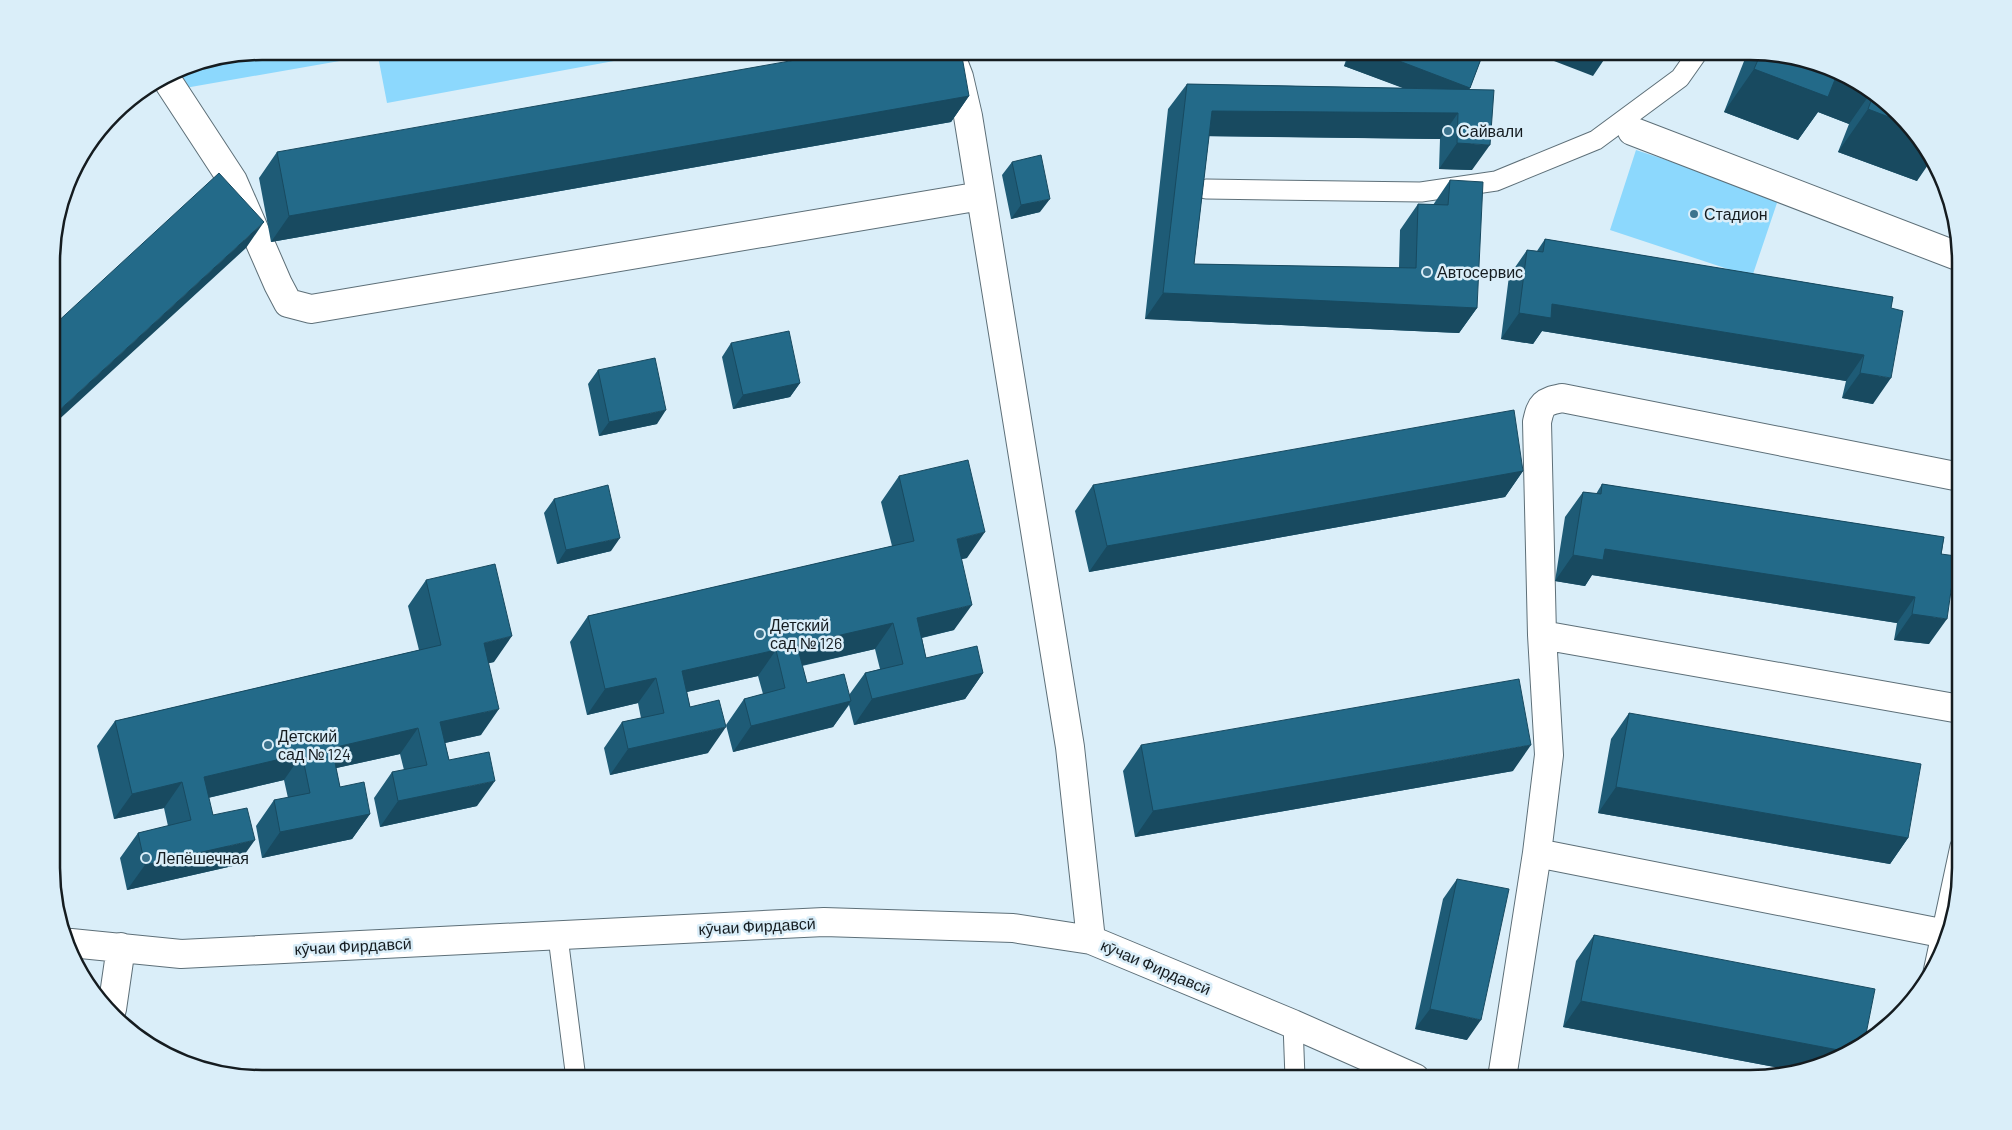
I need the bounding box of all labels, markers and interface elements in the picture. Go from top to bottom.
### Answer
place label: Сайвали [1458,121,1523,140]
marker: Сайвали [1442,125,1454,137]
place label: Стадион [1704,204,1768,223]
marker: Стадион [1688,208,1700,220]
place label: Автосервис [1437,262,1523,281]
marker: Автосервис [1421,266,1433,278]
place label: Детский сад № 126 [770,615,842,652]
marker: Детский сад № 126 [754,628,766,640]
place label: Детский сад № 124 [278,726,351,763]
marker: Детский сад № 124 [262,739,274,751]
place label: Лепёшечная [156,848,249,867]
marker: Лепёшечная [140,852,152,864]
street label: кӯчаи Фирдавсӣ [698,913,816,938]
street label: кӯчаи Фирдавсӣ [294,933,412,958]
street label: кӯчаи Фирдавсӣ [1098,935,1214,998]

